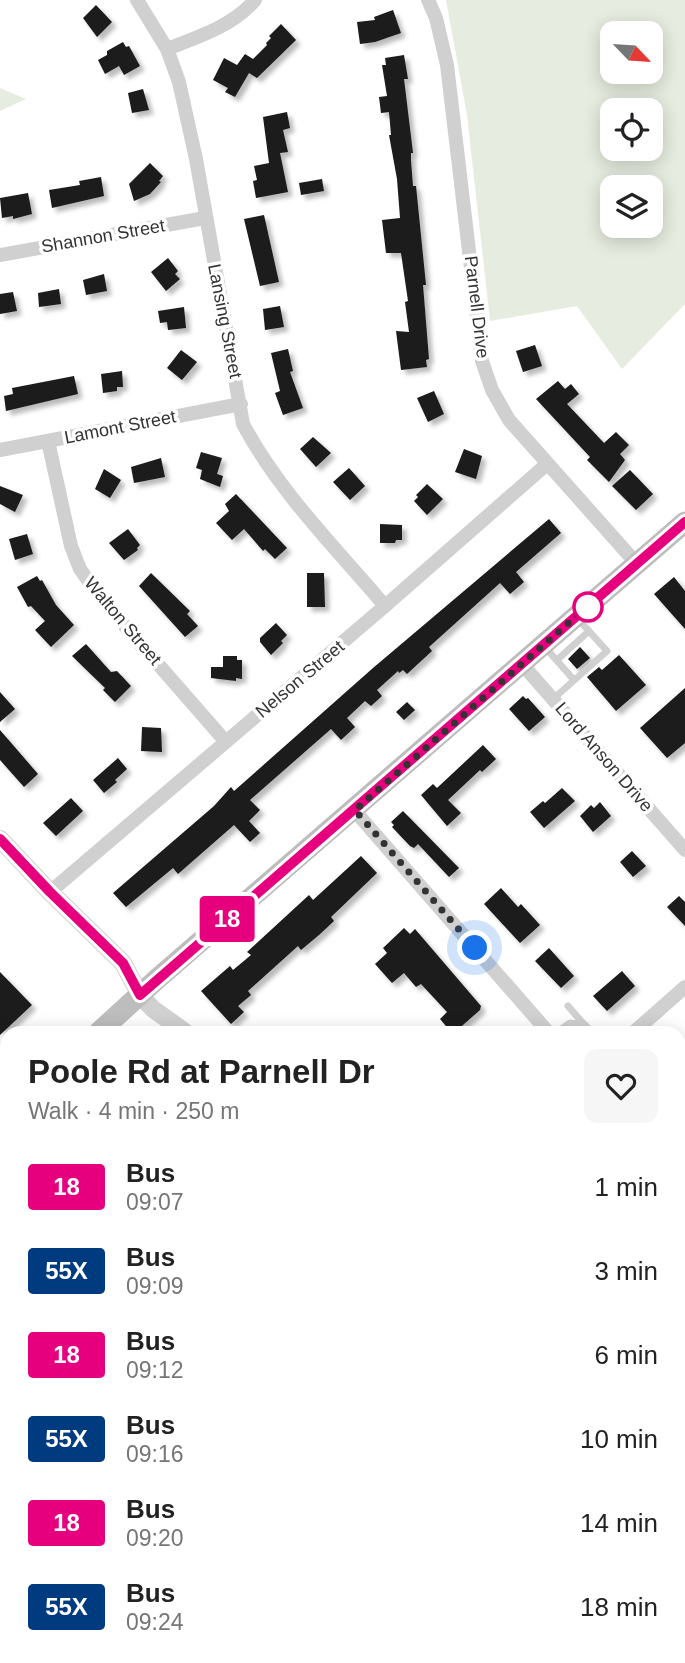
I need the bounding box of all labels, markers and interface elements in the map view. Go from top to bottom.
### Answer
north arrow [600,21,663,84]
map controls [600,21,663,238]
button: locate [600,98,663,161]
button: layers [600,175,663,238]
street label: Shannon Street [40,215,166,257]
street label: Parnell Drive [461,255,493,359]
street label: Lansing Street [204,262,246,380]
street label: Lamont Street [63,406,177,448]
street label: Walton Street [81,573,165,669]
unlabelled marker [573,592,603,622]
street label: Nelson Street [252,636,348,722]
street label: Lord Anson Drive [551,698,657,816]
line badge: 18 [196,896,258,942]
text: 18 [214,905,240,932]
your location [457,930,492,965]
button: heart [584,1049,658,1123]
text: Poole Rd at Parnell Dr [28,1053,375,1090]
text: Walk · 4 min · 250 m [28,1098,239,1124]
text: Bus [126,1158,175,1188]
text: 1 min [594,1172,658,1202]
text: 18 [53,1173,80,1200]
text: 09:07 [126,1189,184,1215]
text: Bus [126,1242,175,1272]
text: 3 min [594,1256,658,1286]
text: 55X [45,1257,88,1284]
text: 09:09 [126,1273,184,1299]
text: Bus [126,1326,175,1356]
text: 6 min [594,1340,658,1370]
text: 18 [53,1341,80,1368]
text: 09:12 [126,1357,184,1383]
text: Bus [126,1410,175,1440]
text: 10 min [580,1424,658,1454]
text: 55X [45,1425,88,1452]
text: 09:16 [126,1441,184,1467]
text: Bus [126,1494,175,1524]
text: 14 min [580,1508,658,1538]
text: 18 [53,1509,80,1536]
text: 09:20 [126,1525,184,1551]
text: Bus [126,1578,175,1608]
text: 18 min [580,1592,658,1622]
text: 55X [45,1593,88,1620]
text: 09:24 [126,1609,184,1635]

